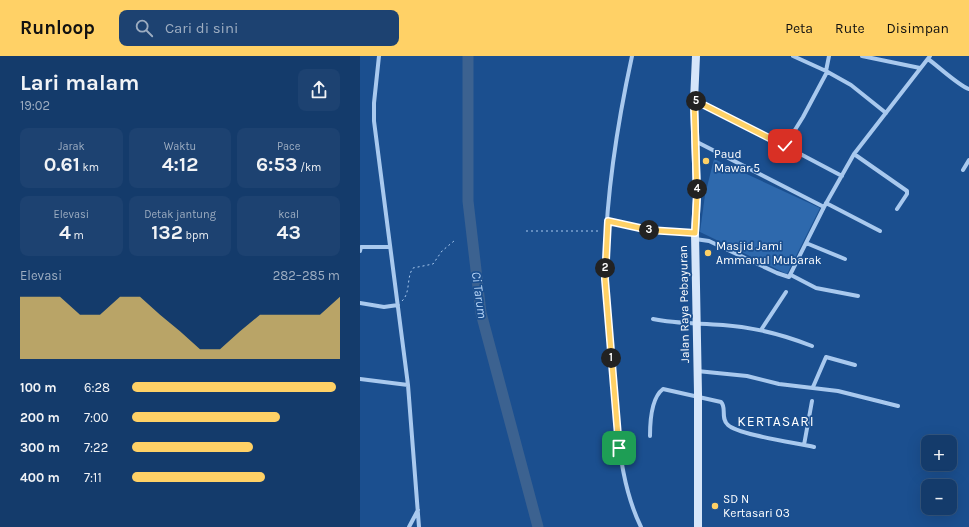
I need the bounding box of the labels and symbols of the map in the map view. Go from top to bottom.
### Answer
pin: 5 [686,91,706,111]
pin [768,129,802,163]
place label: Paud Mawar 5 [714,147,760,175]
marker: Paud Mawar 5 [701,156,711,166]
pin: 4 [687,179,707,199]
pin: 3 [639,220,659,240]
place label: Masjid Jami Ammanul Mubarak [716,239,822,267]
street label: Jalan Raya Pebayuran [676,245,692,363]
marker: Masjid Jami Ammanul Mubarak [703,248,713,258]
pin: 2 [595,258,615,278]
water label: Ci Tarum [469,271,490,320]
pin: 1 [601,348,621,368]
district label: KERTASARI [737,413,815,430]
pin [602,431,636,465]
place label: SD N Kertasari 03 [723,492,790,520]
marker: SD N Kertasari 03 [710,501,720,511]

